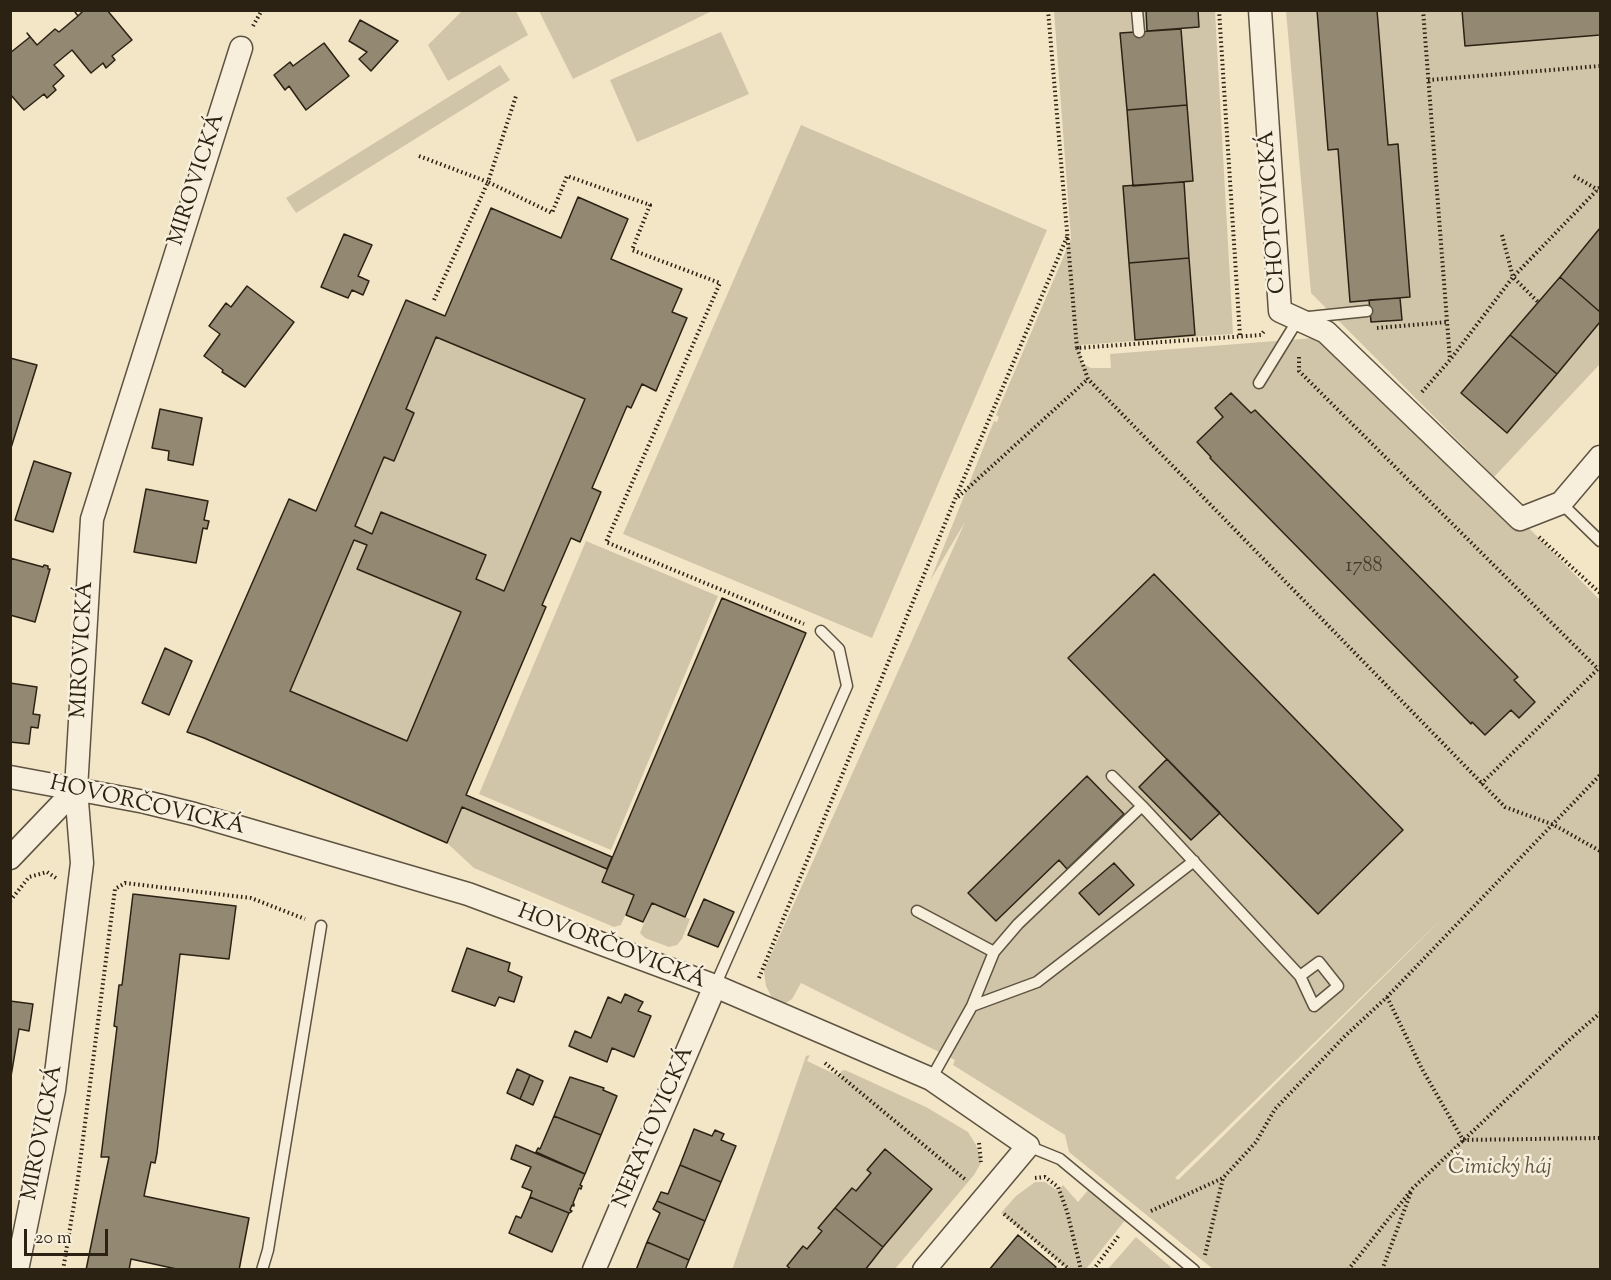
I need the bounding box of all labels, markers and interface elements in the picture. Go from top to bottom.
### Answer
street label: MIROVICKÁ [164,111,232,249]
street label: CHOTOVICKÁ [1255,129,1293,295]
house number: 1788 [1346,556,1382,580]
street label: MIROVICKÁ [67,581,101,719]
street label: HOVORČOVICKÁ [47,772,247,842]
street label: HOVORČOVICKÁ [513,900,709,996]
street label: NERATOVICKÁ [609,1043,701,1213]
street label: MIROVICKÁ [18,1063,70,1203]
park label: Čimický háj [1448,1156,1552,1182]
scale bar [27,1217,111,1255]
text: 20 m [35,1226,72,1252]

